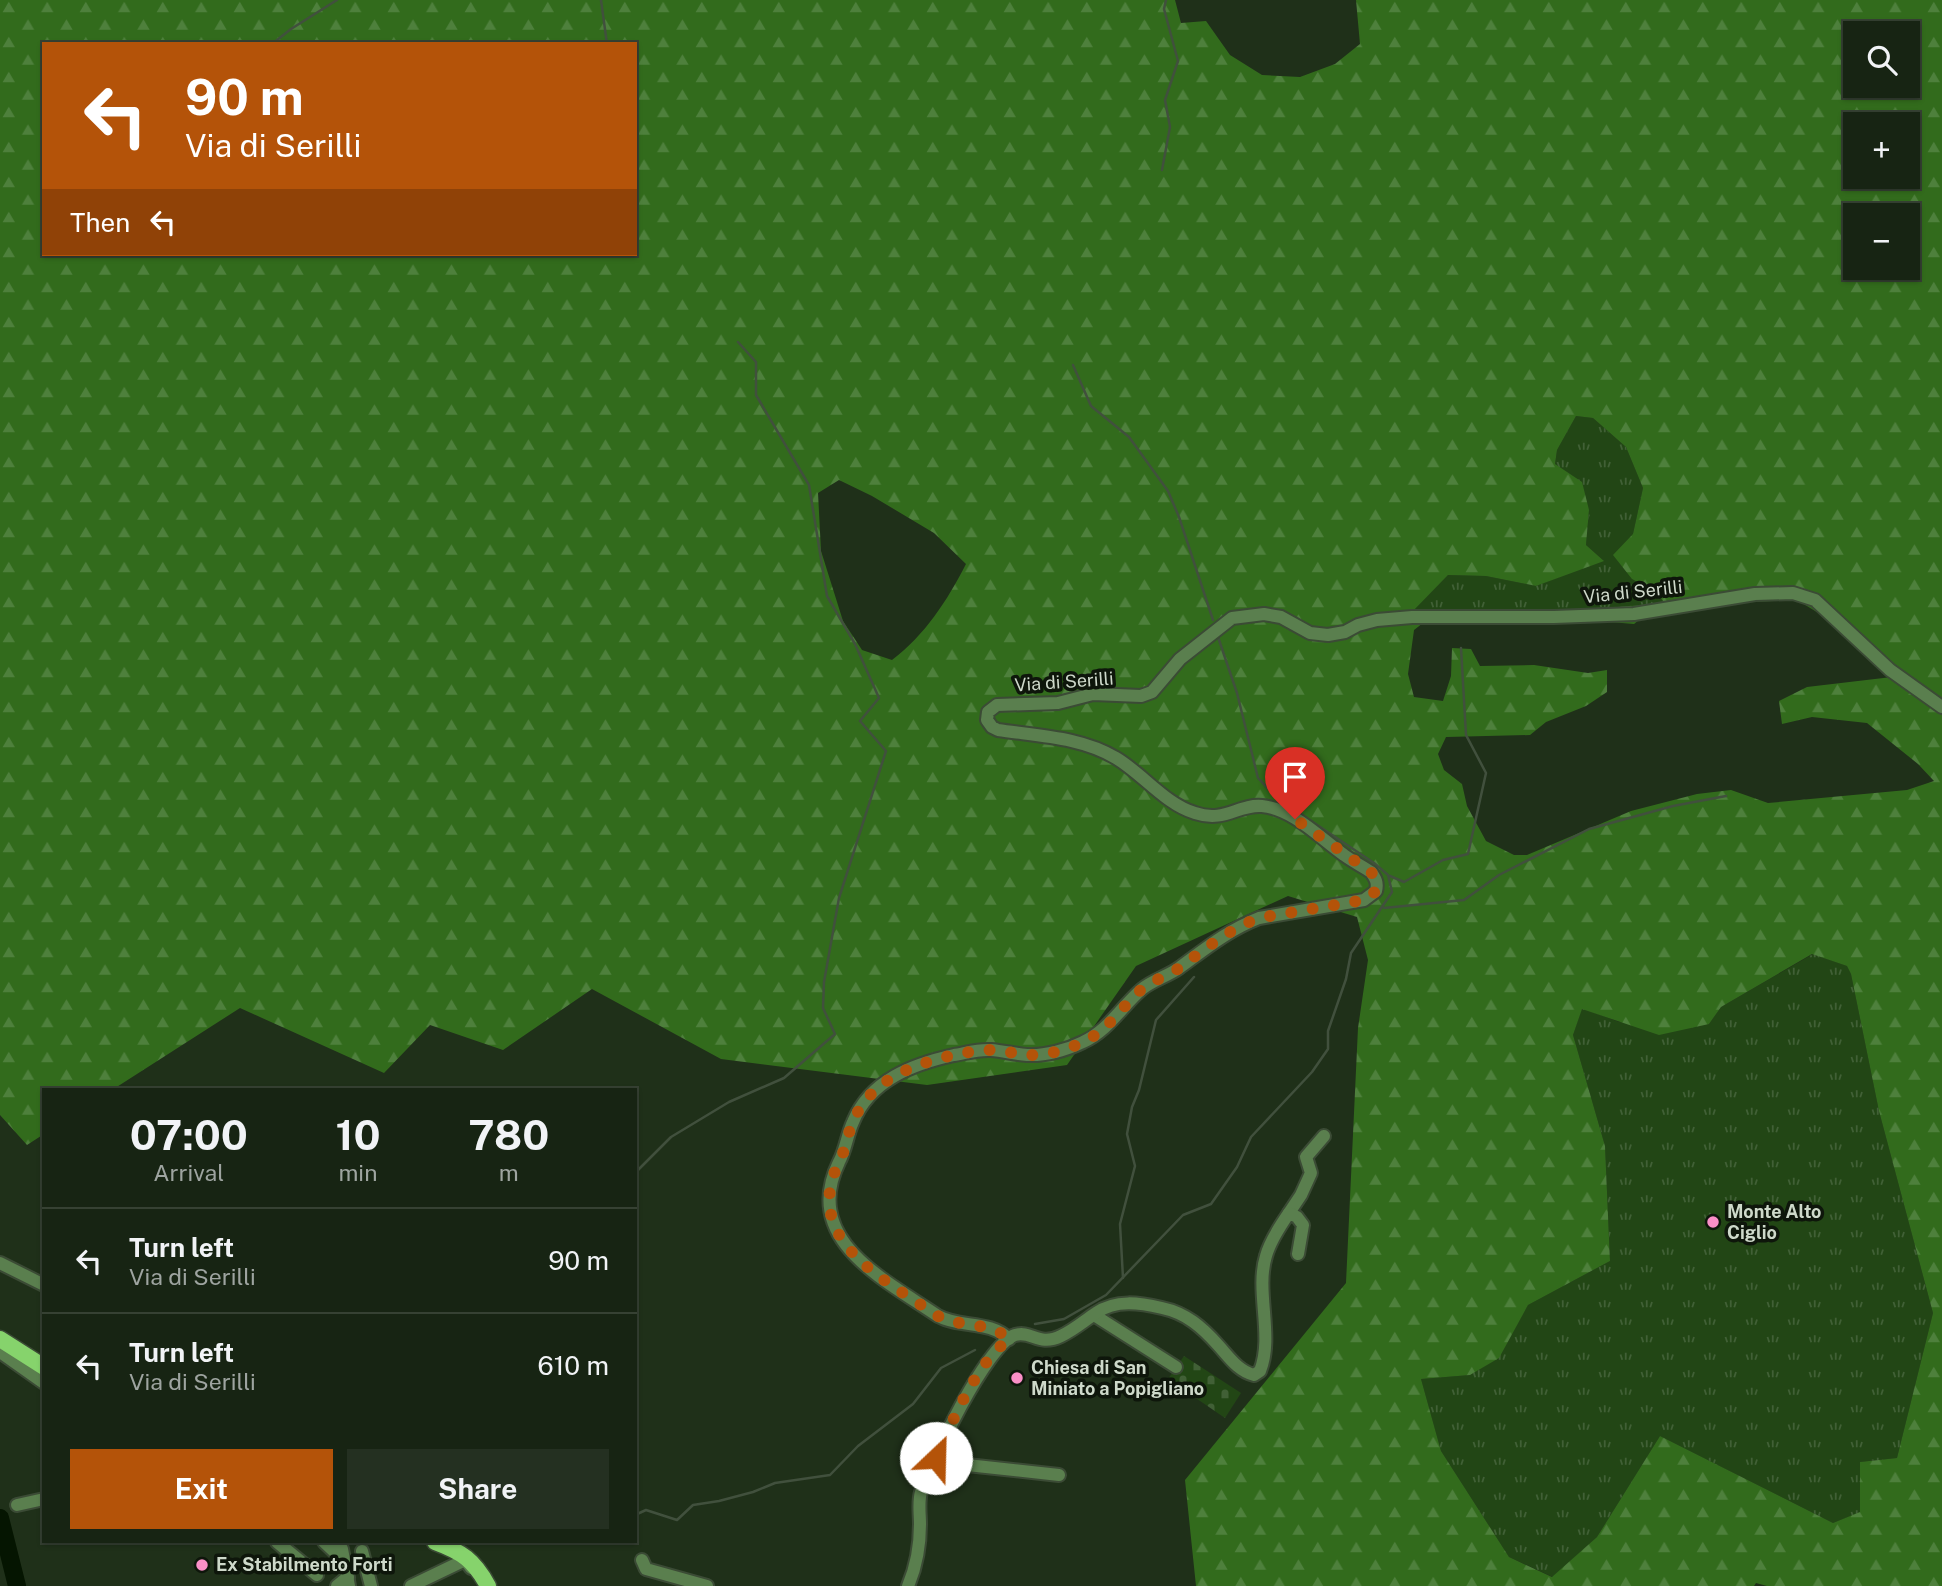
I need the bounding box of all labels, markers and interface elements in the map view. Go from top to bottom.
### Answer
map controls [1843,21,1920,280]
button: search [1843,21,1920,98]
text: 90 m [185,68,304,126]
icon: left [70,70,161,161]
button: + [1843,112,1920,189]
text: Via di Serilli [185,127,361,164]
icon: left [144,203,182,241]
button: − [1843,203,1920,280]
text: Then [70,207,130,238]
street label: Via di Serilli [1583,576,1683,607]
street label: Via di Serilli [1014,668,1114,695]
pin [1265,747,1325,819]
icon: arrive [1276,758,1314,796]
text: 07:00 [130,1110,248,1159]
text: 10 [335,1110,380,1159]
text: 780 [468,1110,549,1159]
text: Arrival [153,1159,224,1186]
text: min [338,1159,377,1186]
text: m [499,1159,519,1186]
place label: Monte Alto Ciglio [1727,1201,1821,1243]
marker: Monte Alto Ciglio [1705,1214,1721,1230]
text: Turn left [129,1232,234,1263]
icon: left [70,1242,108,1280]
text: 90 m [548,1245,609,1276]
text: Via di Serilli [129,1263,256,1290]
text: Turn left [129,1337,234,1368]
icon: left [70,1347,108,1385]
text: 610 m [538,1350,609,1381]
place label: Chiesa di San Miniato a Popigliano [1031,1357,1204,1399]
text: Via di Serilli [129,1368,256,1395]
marker: Chiesa di San Miniato a Popigliano [1009,1370,1025,1386]
position arrow [899,1421,973,1495]
button: Exit [70,1449,333,1529]
button: Share [347,1449,609,1529]
place label: Ex Stabilmento Forti [216,1554,393,1575]
marker: Ex Stabilmento Forti [194,1557,210,1573]

